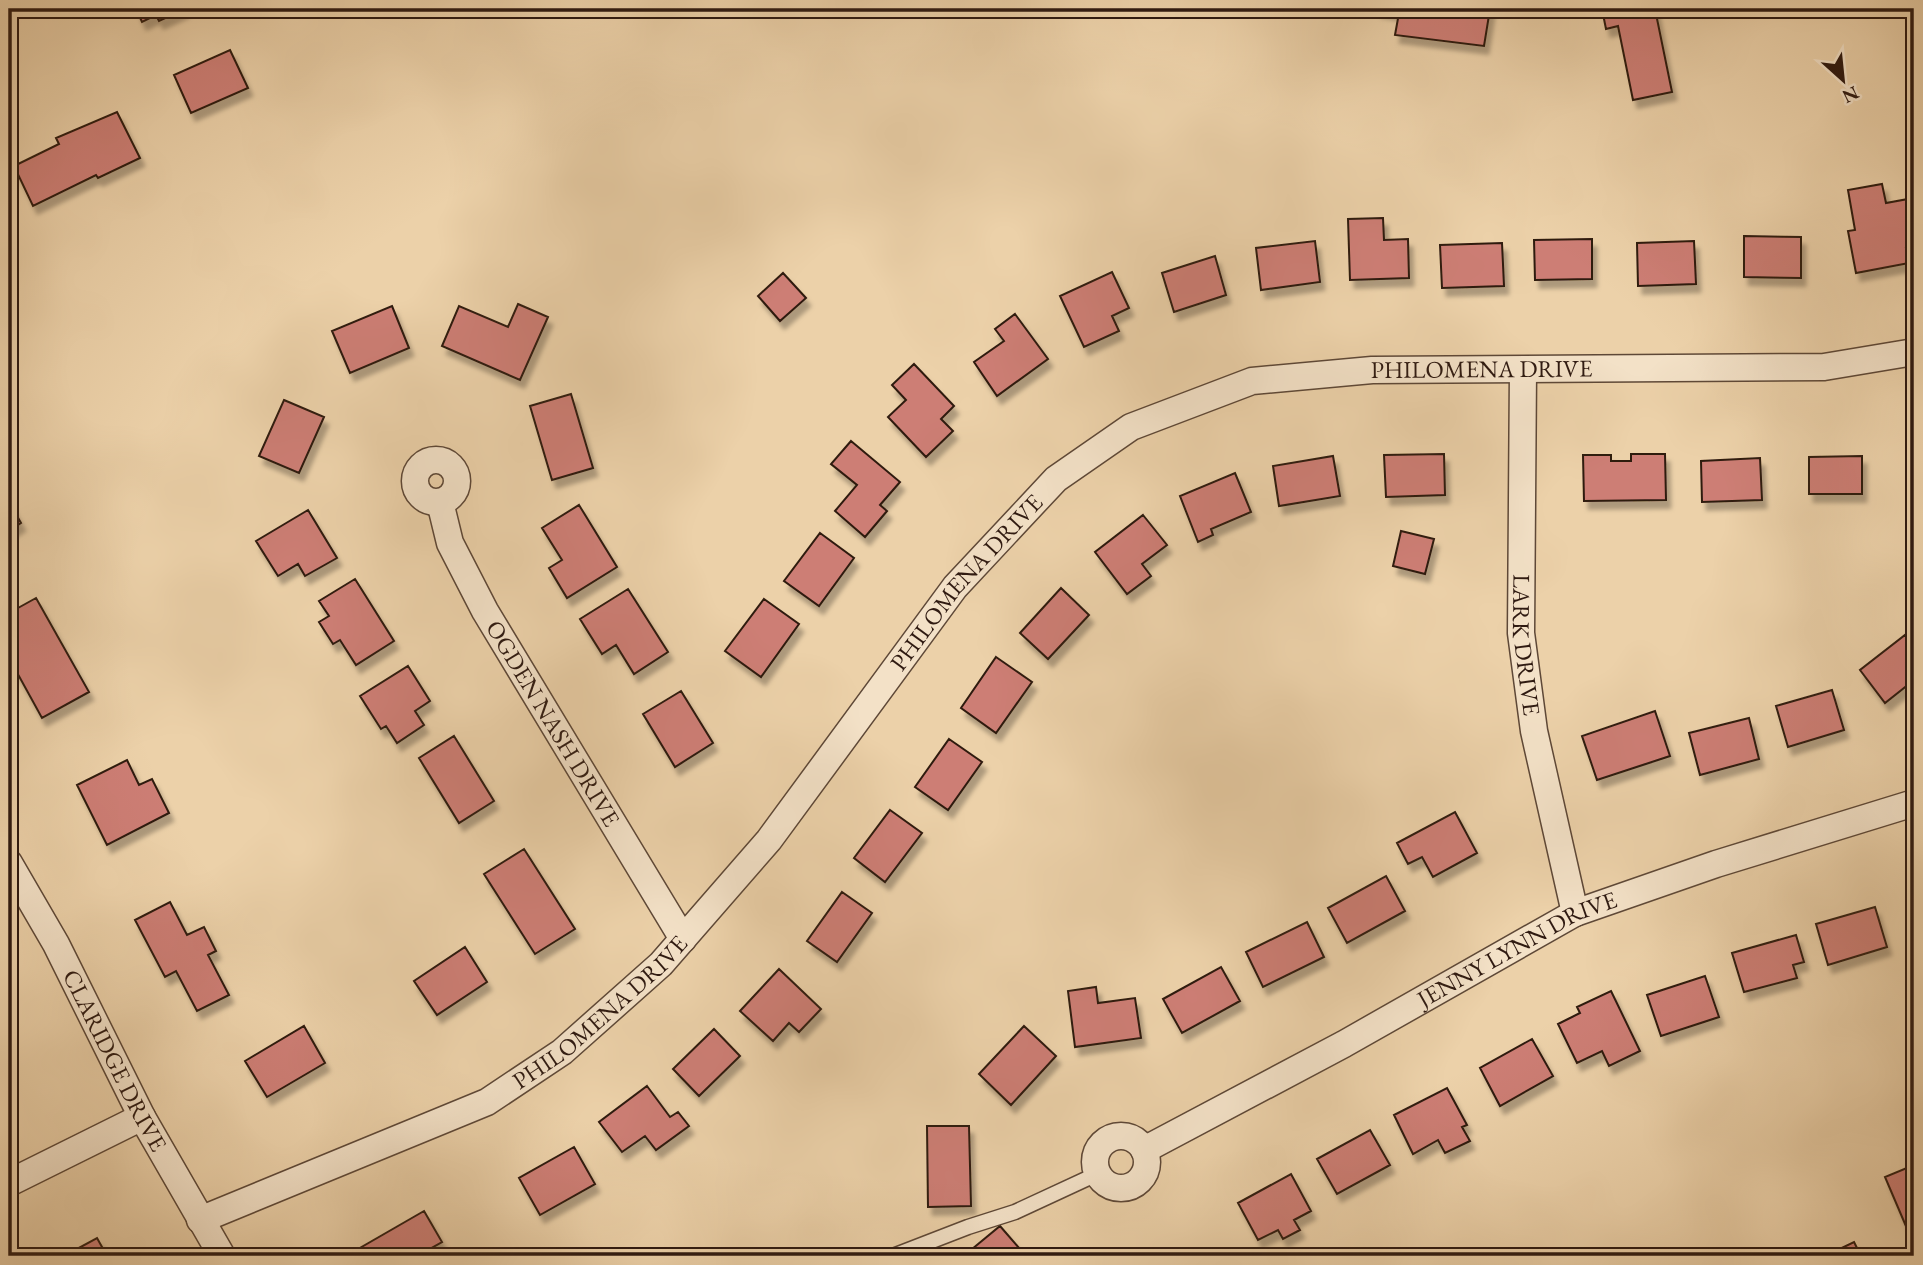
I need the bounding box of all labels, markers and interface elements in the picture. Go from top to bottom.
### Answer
north arrow [1808,46,1878,116]
text: N [1837,80,1863,110]
street label: PHILOMENA DRIVE [1370,353,1593,385]
street label: PHILOMENA DRIVE [883,487,1049,677]
street label: LARK DRIVE [1506,574,1548,717]
street label: OGDEN NASH DRIVE [479,614,627,832]
street label: JENNY LYNN DRIVE [1410,884,1621,1015]
street label: PHILOMENA DRIVE [506,929,694,1096]
street label: CLARIDGE DRIVE [56,964,174,1157]

